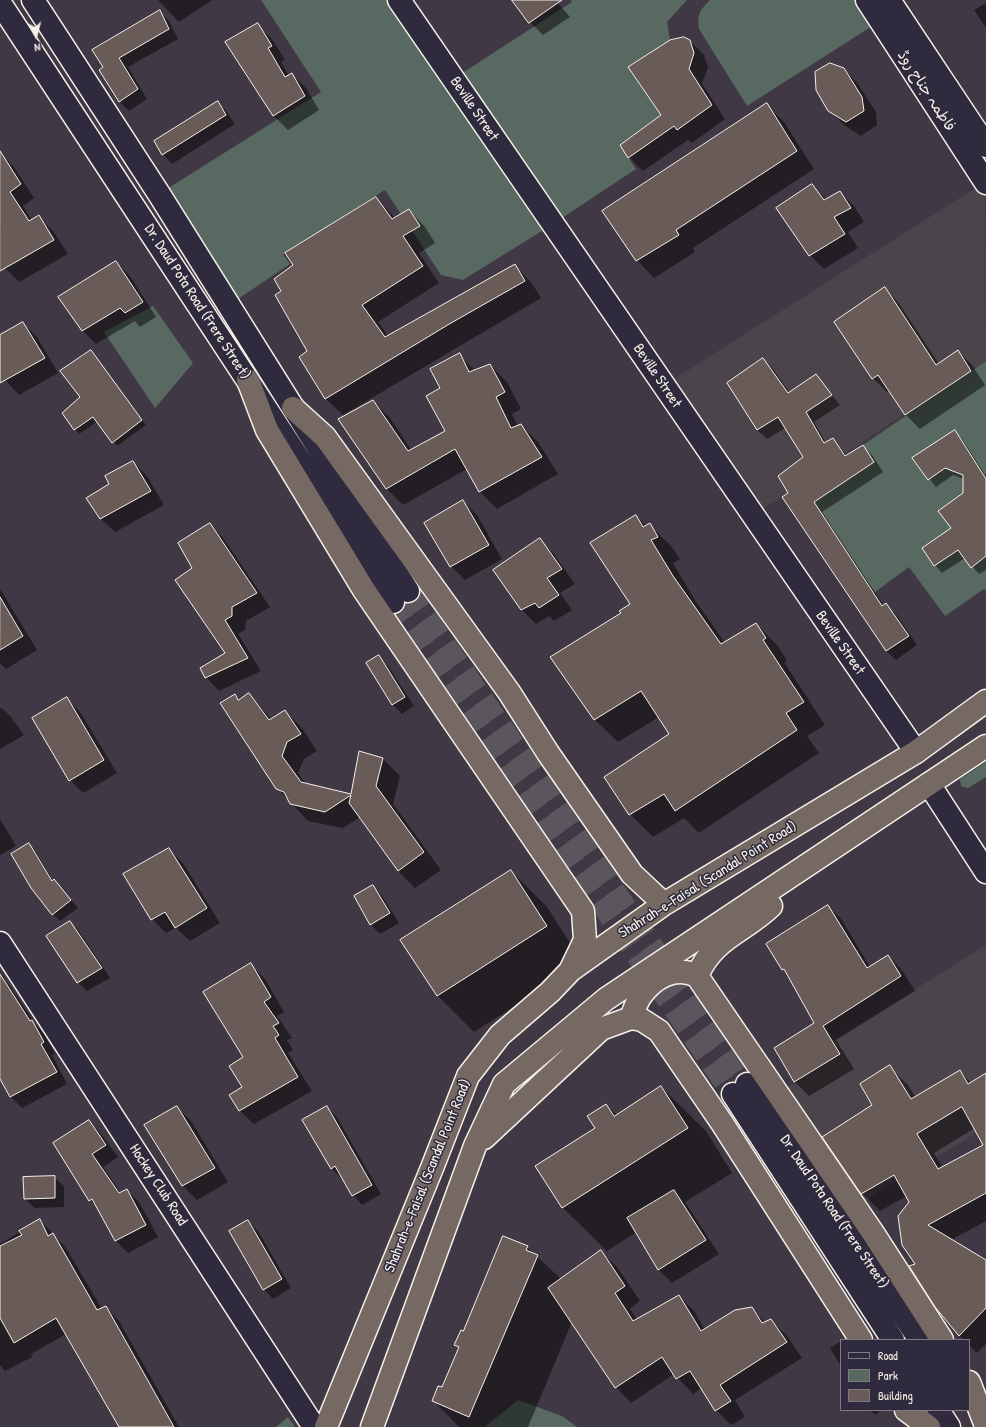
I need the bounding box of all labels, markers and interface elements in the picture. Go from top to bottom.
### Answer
north arrow [16,16,56,56]
text: N [34,41,41,55]
street label: فاطمہ جناح روڈ [893,47,959,135]
street label: Beville Street [446,73,502,145]
street label: Dr. Daud Pota Road (Frere Street) [140,221,254,383]
street label: Beville Street [629,340,685,412]
street label: Beville Street [811,608,869,678]
street label: Shahrah-e-Faisal (Scandal Point Road) [615,818,801,942]
street label: Shahrah-e-Faisal (Scandal Point Road) [381,1077,475,1275]
street label: Dr. Daud Pota Road (Frere Street) [776,1132,892,1292]
street label: Hockey Club Road [125,1141,191,1229]
legend [840,1339,970,1411]
text: Road [878,1347,898,1364]
text: Park [878,1367,898,1384]
text: Building [878,1387,913,1404]

